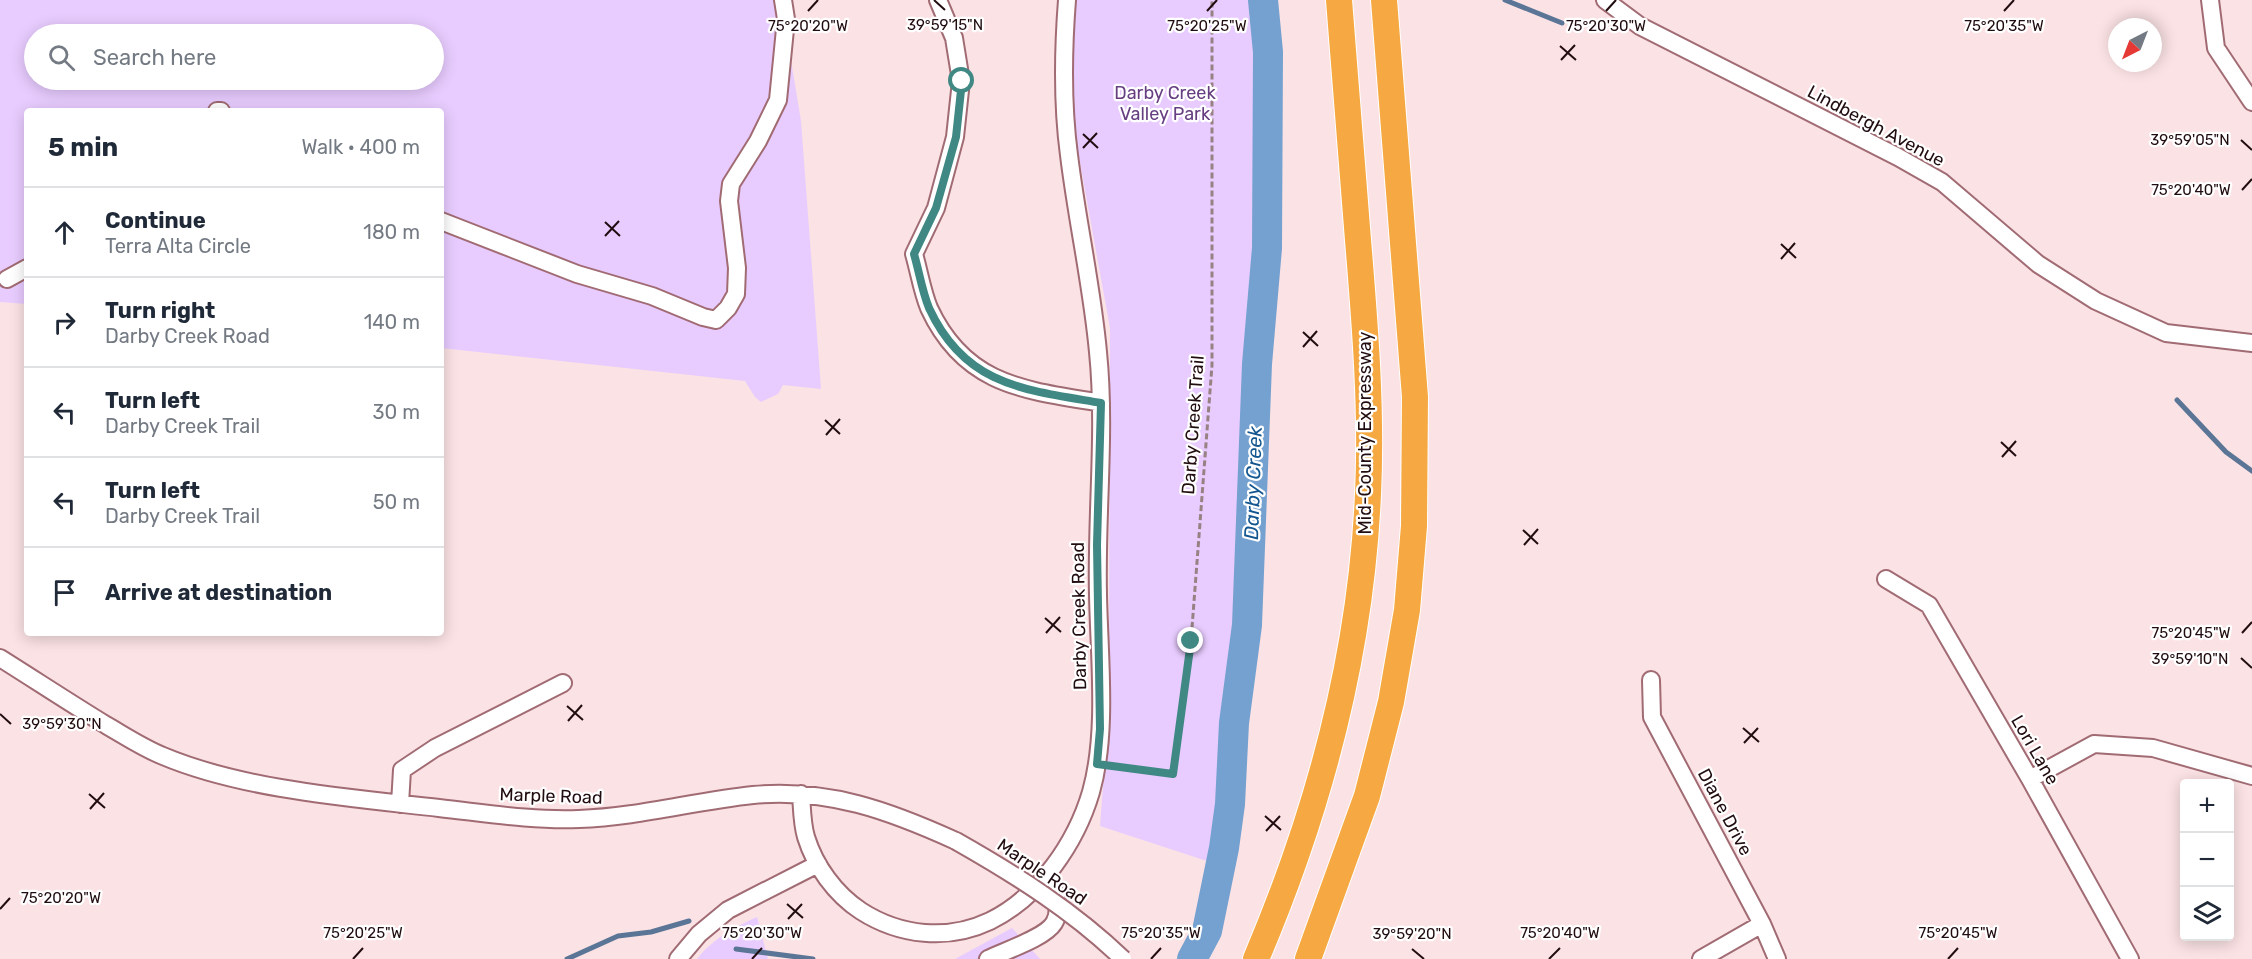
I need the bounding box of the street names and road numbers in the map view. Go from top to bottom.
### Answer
street label: Lindbergh Avenue [1804,81,1948,171]
street label: Mid-County Expressway [1354,331,1376,534]
street label: Darby Creek Trail [1177,355,1209,495]
street label: Darby Creek Road [1067,542,1091,690]
street label: Lori Lane [2006,711,2064,789]
street label: Diane Drive [1693,765,1757,859]
street label: Marple Road [499,783,603,809]
street label: Marple Road [993,834,1091,910]

